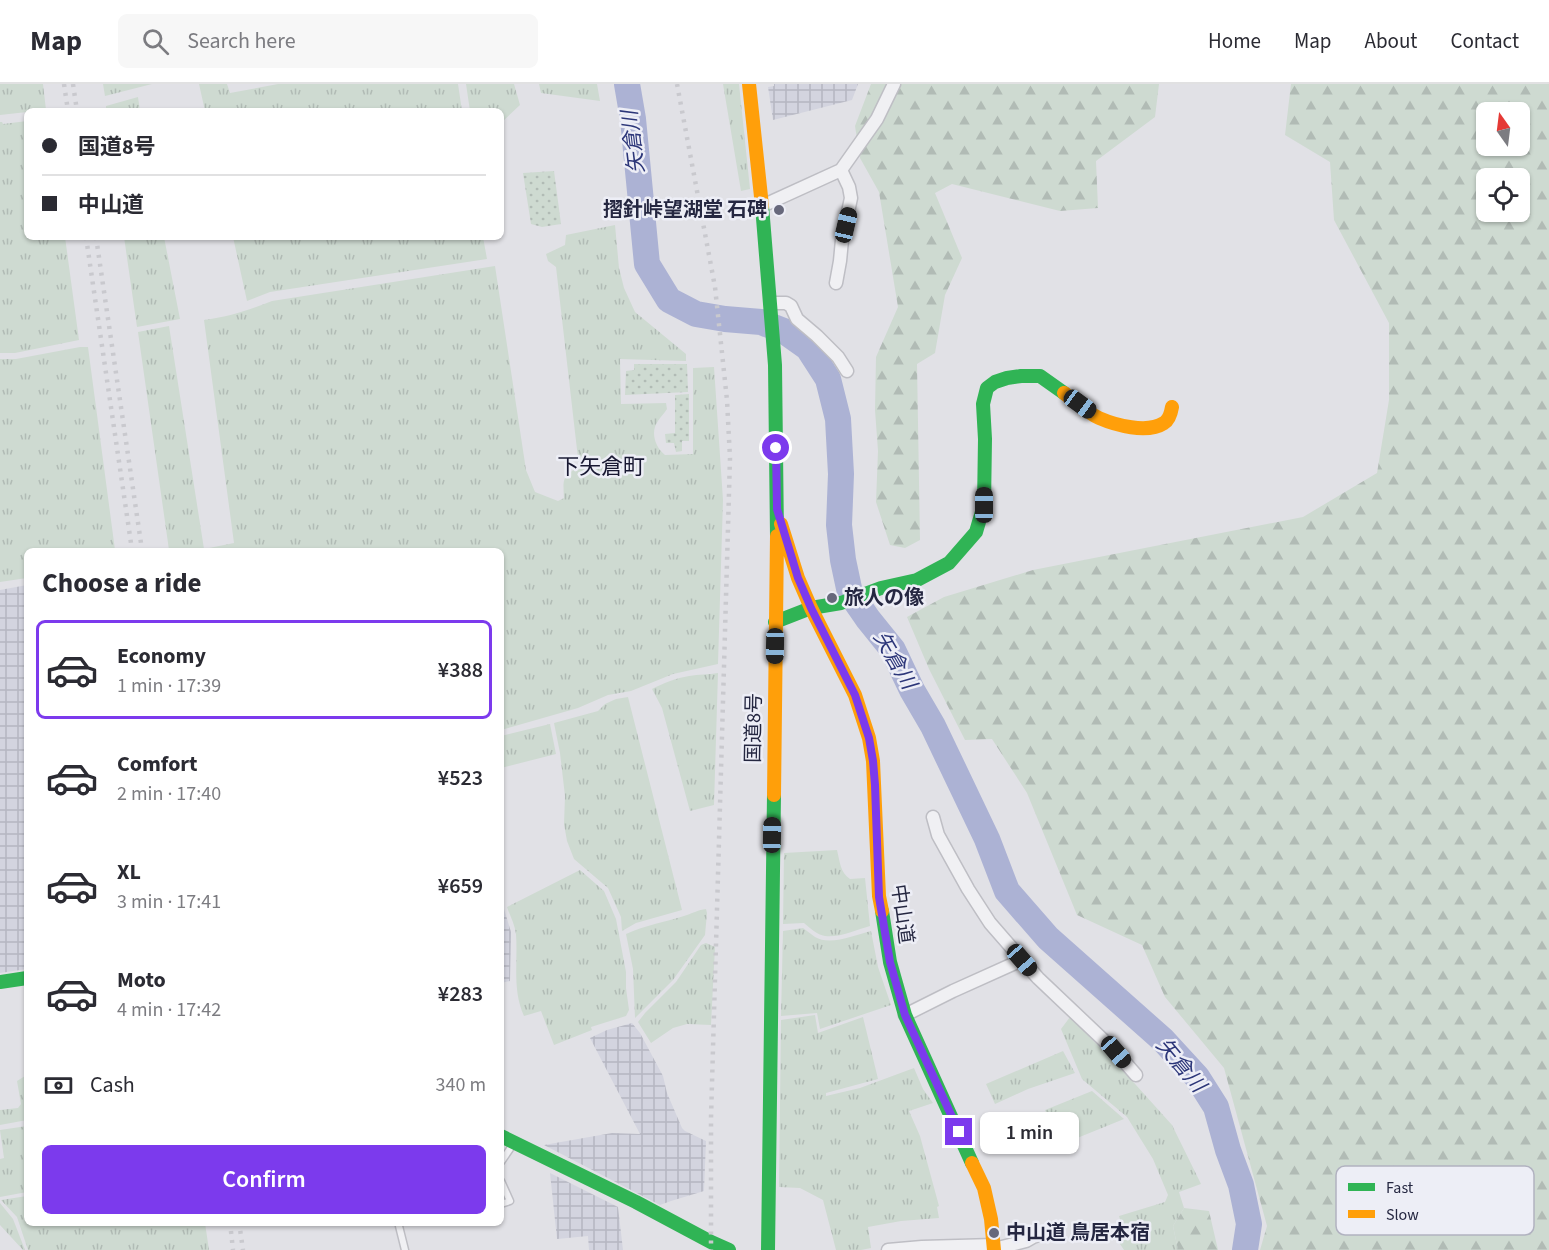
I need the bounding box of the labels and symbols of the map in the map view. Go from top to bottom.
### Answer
north arrow [1476,102,1530,156]
water label: 矢倉川 [614,107,652,175]
place label: 摺針峠望湖堂 石碑 [603,196,767,224]
marker: 摺針峠望湖堂 石碑 [772,203,786,217]
car [833,205,859,245]
car [1060,386,1100,422]
route start [762,434,789,461]
district label: 下矢倉町 [557,451,645,483]
car [975,487,993,523]
place label: 旅人の像 [844,584,924,612]
marker: 旅人の像 [825,591,839,605]
water label: 矢倉川 [866,625,925,697]
car [766,628,784,664]
street label: 国道8号 [739,693,769,763]
car [763,817,781,853]
street label: 中山道 [884,882,920,946]
car [1003,941,1041,979]
water label: 矢倉川 [1149,1031,1214,1100]
car [1097,1033,1135,1071]
callout: 1 min [980,1111,1079,1153]
route end [945,1118,972,1145]
legend [1336,1166,1534,1235]
text: Fast [1386,1177,1414,1199]
text: Slow [1386,1204,1419,1226]
place label: 中山道 鳥居本宿 [1006,1219,1150,1247]
marker: 中山道 鳥居本宿 [987,1226,1001,1240]

